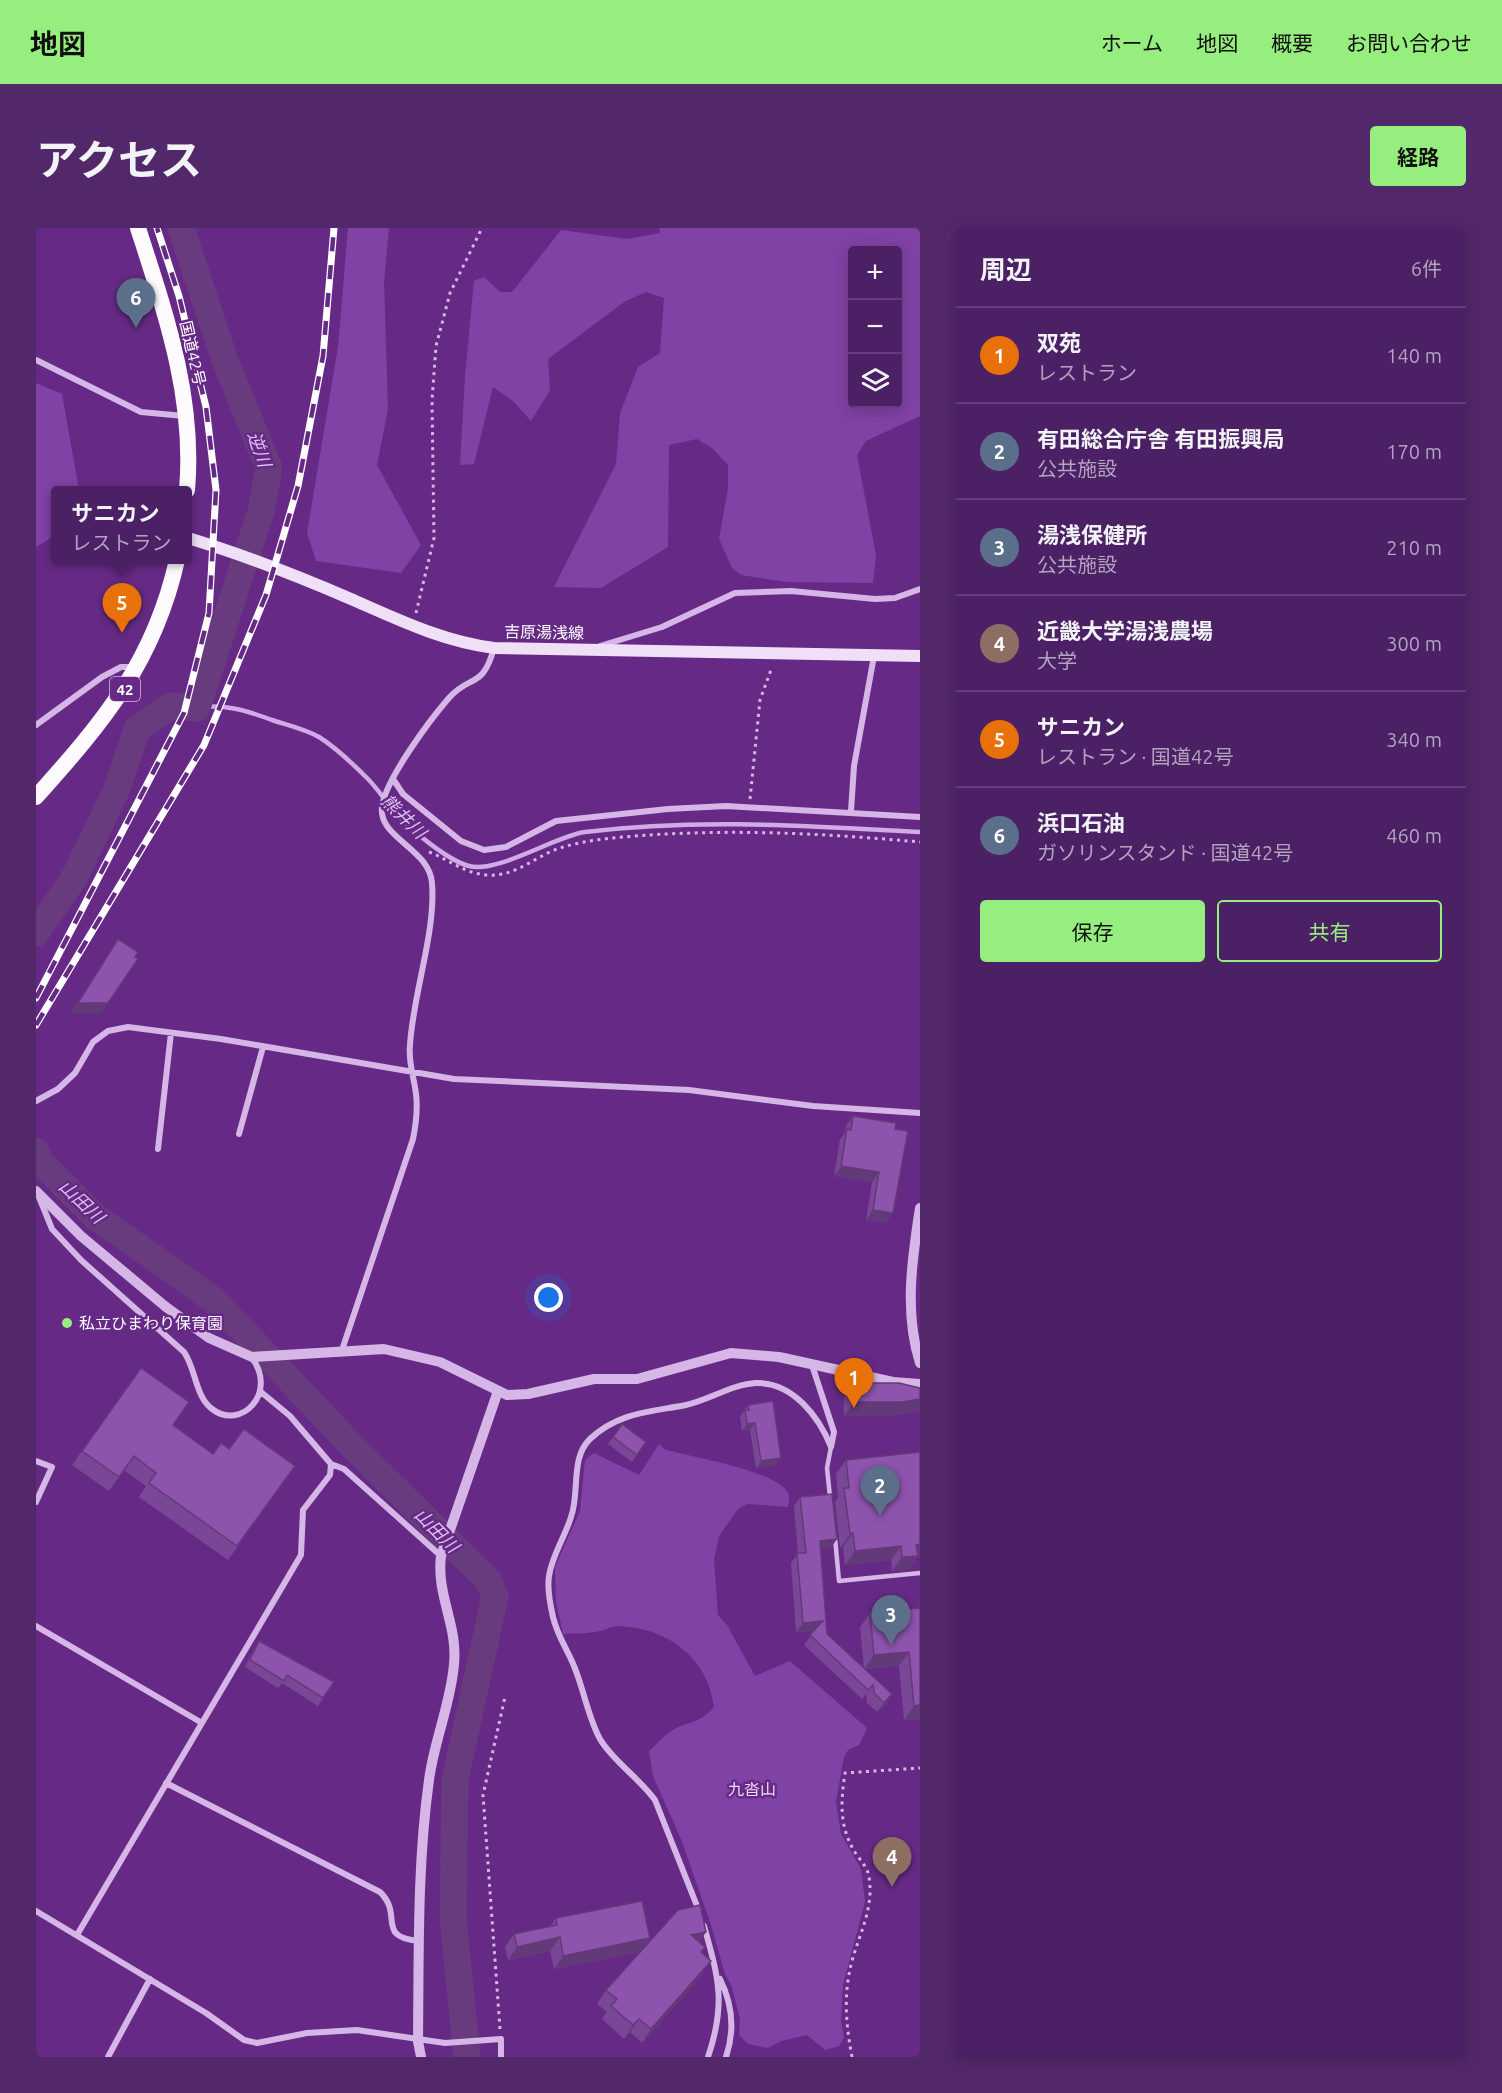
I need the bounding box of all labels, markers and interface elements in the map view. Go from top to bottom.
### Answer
text: 地図 [30,28,86,59]
text: ホーム [1101,31,1163,55]
text: 地図 [1196,31,1238,55]
text: 概要 [1271,31,1313,55]
text: お問い合わせ [1346,31,1472,55]
button: 経路 [1370,126,1466,186]
text: アクセス [36,136,202,183]
map controls [848,246,902,408]
button: + [848,246,902,300]
text: 周辺 [980,255,1032,284]
text: 6件 [1411,257,1442,280]
pin: 6 [116,279,156,328]
button: − [848,300,902,354]
street label: 国道42号 [177,319,209,387]
text: 双苑 [1037,330,1081,355]
text: 1 [994,344,1005,367]
text: 140 m [1386,344,1442,367]
button: layers [848,354,902,408]
text: レストラン [1037,361,1137,384]
text: 有田総合庁舎 有田振興局 [1037,426,1284,451]
water label: 逆川 [245,429,276,471]
text: 2 [994,440,1005,463]
text: 170 m [1386,440,1442,463]
text: 公共施設 [1037,457,1117,480]
popup [51,486,192,564]
text: サニカン [72,500,160,525]
text: 湯浅保健所 [1037,522,1147,547]
text: レストラン [72,531,172,554]
text: 3 [994,536,1005,559]
text: 210 m [1386,536,1442,559]
text: 公共施設 [1037,553,1117,576]
pin: 5 [102,584,142,633]
text: 近畿大学湯浅農場 [1037,618,1213,643]
street label: 吉原湯浅線 [504,622,584,642]
text: 4 [994,632,1005,655]
text: 300 m [1386,632,1442,655]
text: 大学 [1037,649,1077,672]
road number: 42 [110,677,140,701]
text: サニカン [1037,714,1125,739]
text: 5 [994,728,1005,751]
text: 340 m [1386,728,1442,751]
text: レストラン · 国道42号 [1037,745,1234,768]
water label: 熊井川 [378,790,432,843]
text: 浜口石油 [1037,810,1125,835]
text: 6 [994,824,1005,847]
text: 460 m [1386,824,1442,847]
text: ガソリンスタンド · 国道42号 [1037,841,1293,864]
button: 保存 [980,900,1205,962]
button: 共有 [1217,900,1442,962]
water label: 山田川 [55,1175,110,1228]
your location [534,1283,563,1312]
place label: 私立ひまわり保育園 [79,1314,223,1332]
marker: 私立ひまわり保育園 [60,1316,74,1330]
pin: 1 [834,1358,874,1408]
pin: 2 [860,1466,900,1516]
water label: 山田川 [411,1504,465,1558]
pin: 3 [872,1596,910,1645]
park label: 九沓山 [728,1780,776,1798]
pin: 4 [872,1838,912,1887]

